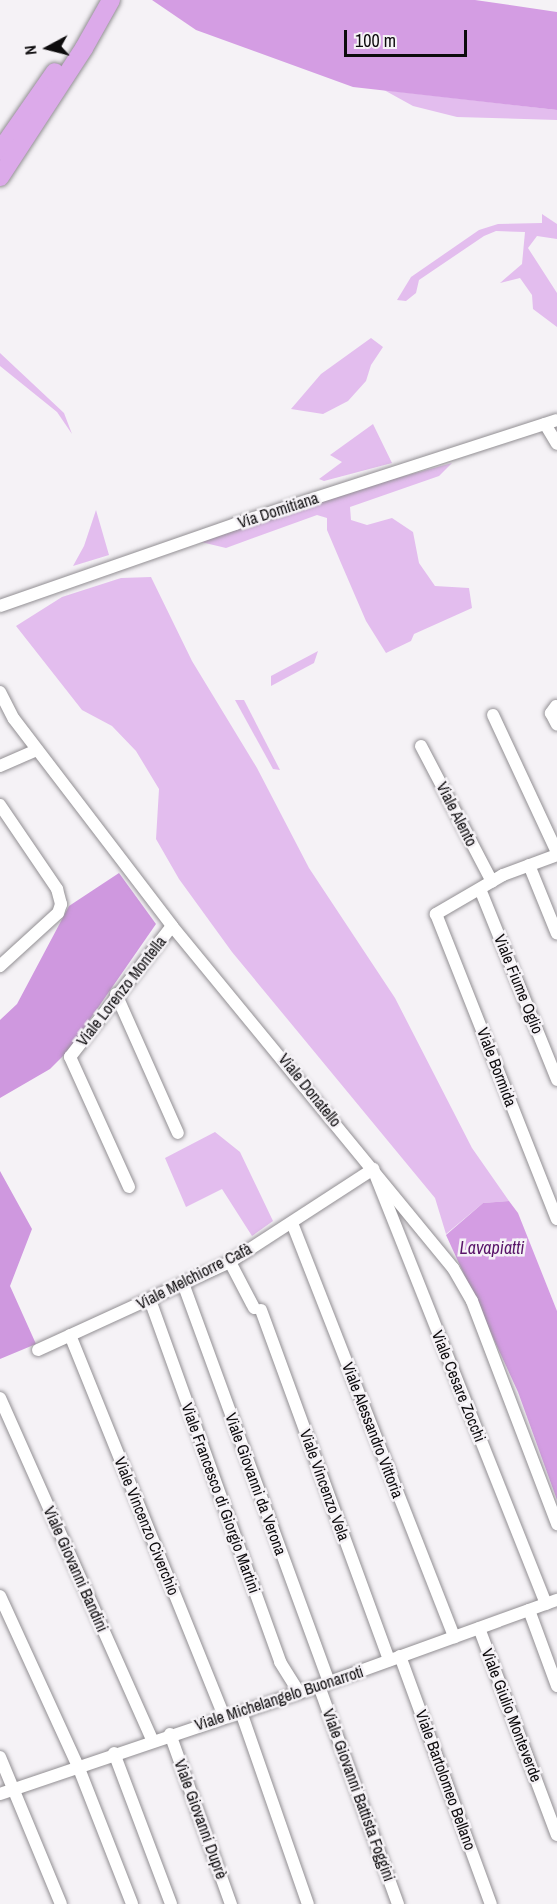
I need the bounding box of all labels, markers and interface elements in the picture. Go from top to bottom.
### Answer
north arrow [18,18,78,78]
scale bar [347,18,470,56]
text: 100 m [355,28,396,53]
text: N [19,44,42,56]
street label: Via Domitiana [235,488,321,532]
street label: Viale Alento [432,778,482,850]
street label: Viale Fiume Oglio [490,931,548,1037]
street label: Viale Lorenzo Montella [72,932,170,1050]
street label: Viale Bormida [473,1025,521,1109]
street label: Viale Donatello [275,1049,345,1131]
water label: Lavapiatti [460,1237,524,1259]
street label: Viale Melchiorre Cafà [133,1239,255,1313]
street label: Viale Cesare Zocchi [428,1327,490,1445]
street label: Viale Alessandro Vittoria [338,1359,408,1501]
street label: Viale Francesco di Giorgio Martini [178,1400,264,1596]
street label: Viale Giovanni da Verona [221,1410,291,1558]
street label: Viale Vincenzo Vela [296,1427,354,1543]
street label: Viale Vincenzo Civerchio [110,1454,184,1598]
street label: Viale Giovanni Bandini [40,1503,112,1635]
street label: Viale Giulio Monteverde [478,1646,546,1784]
street label: Viale Michelangelo Buonarroti [192,1662,366,1734]
street label: Viale Giovanni Battista Foggini [319,1706,399,1884]
street label: Viale Bartolomeo Bellano [412,1707,480,1853]
street label: Viale Giovanni Duprè [170,1757,232,1881]

